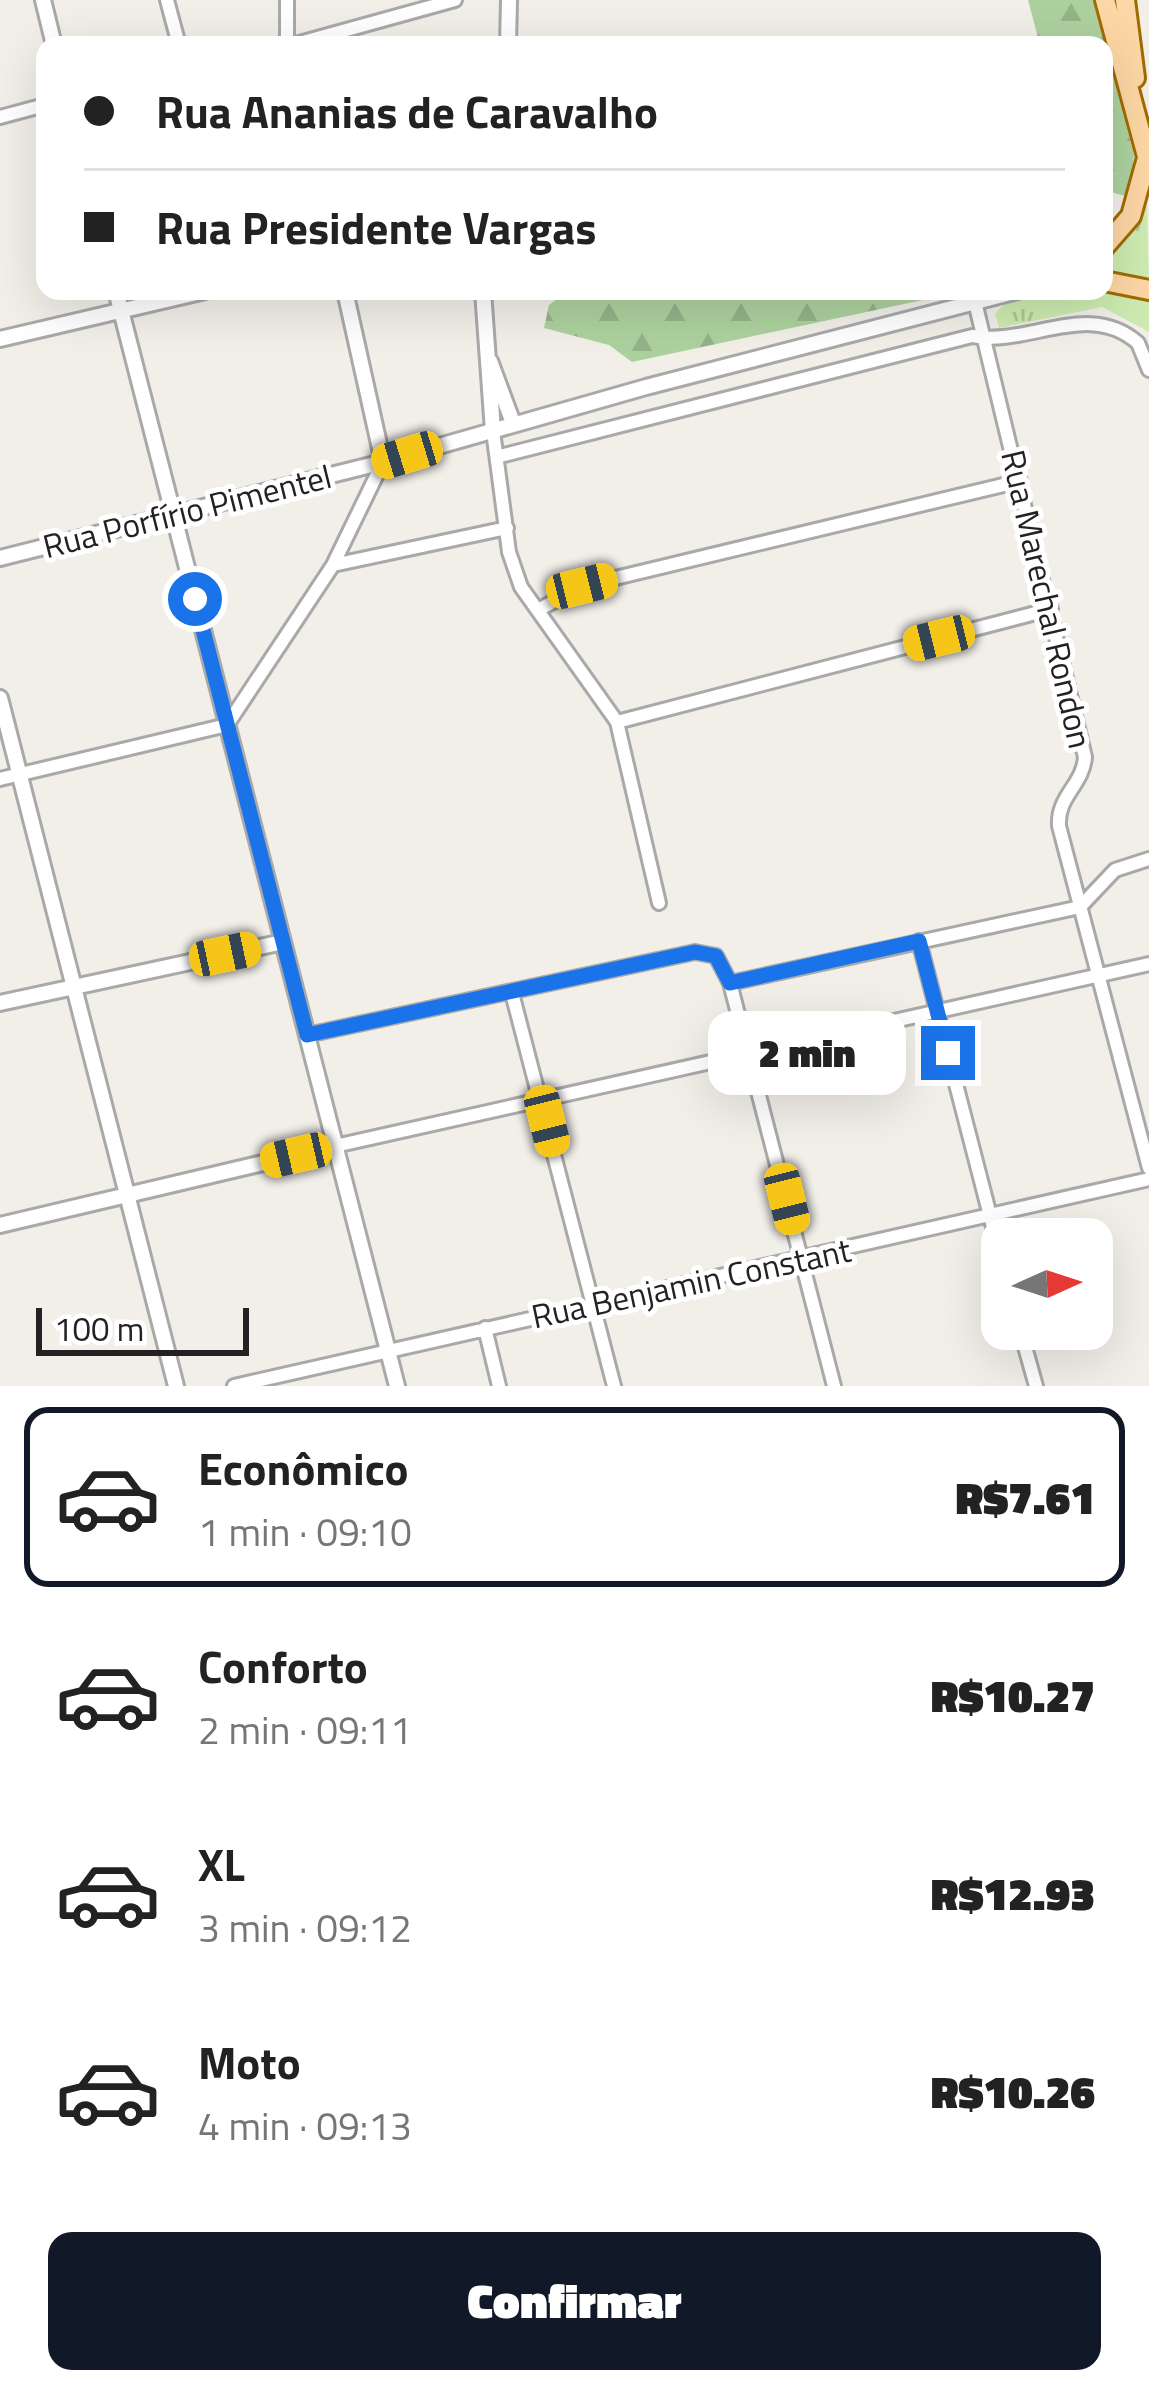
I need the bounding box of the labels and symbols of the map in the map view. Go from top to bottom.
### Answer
car [367,427,447,483]
street label: Rua Marechal Rondon [988,445,1106,753]
street label: Rua Porfírio Pimentel [37,451,337,571]
car [543,560,621,612]
route start [168,572,222,626]
car [900,612,978,664]
car [186,929,264,979]
callout: 2 min [708,1011,906,1095]
route end [921,1026,975,1080]
car [521,1082,573,1160]
car [257,1129,335,1181]
car [761,1160,813,1238]
north arrow [981,1218,1113,1350]
street label: Rua Benjamin Constant [527,1225,856,1341]
scale bar [36,1302,249,1355]

